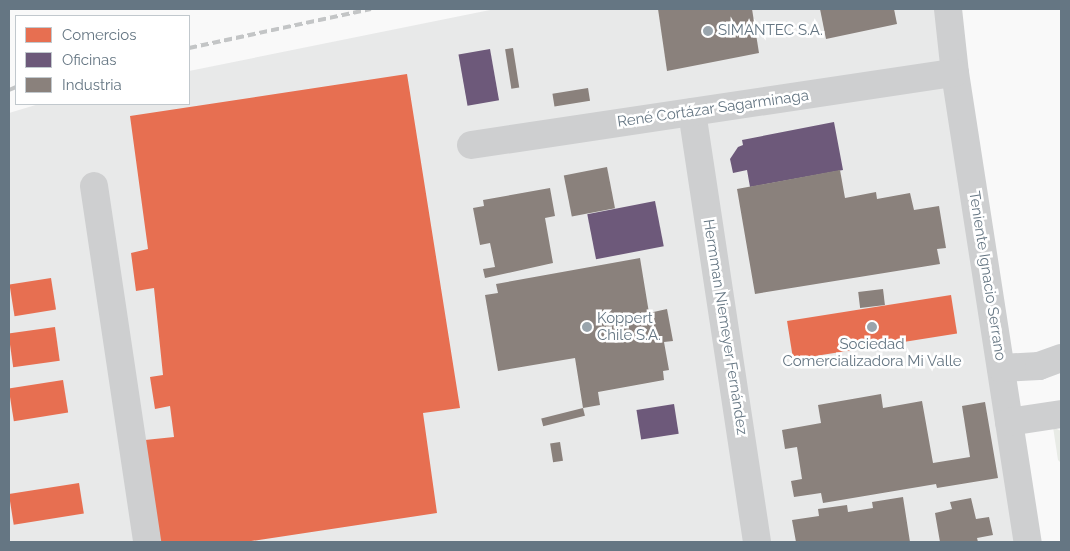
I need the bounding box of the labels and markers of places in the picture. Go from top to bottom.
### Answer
place label: SIMANTEC S.A. [718,22,823,40]
marker: SIMANTEC S.A. [702,25,714,37]
place label: Koppert Chile S.A. [597,309,661,344]
marker: Koppert Chile S.A. [581,321,593,333]
marker: Sociedad Comercializadora Mi Valle [866,321,878,333]
place label: Sociedad Comercializadora Mi Valle [782,335,962,370]

